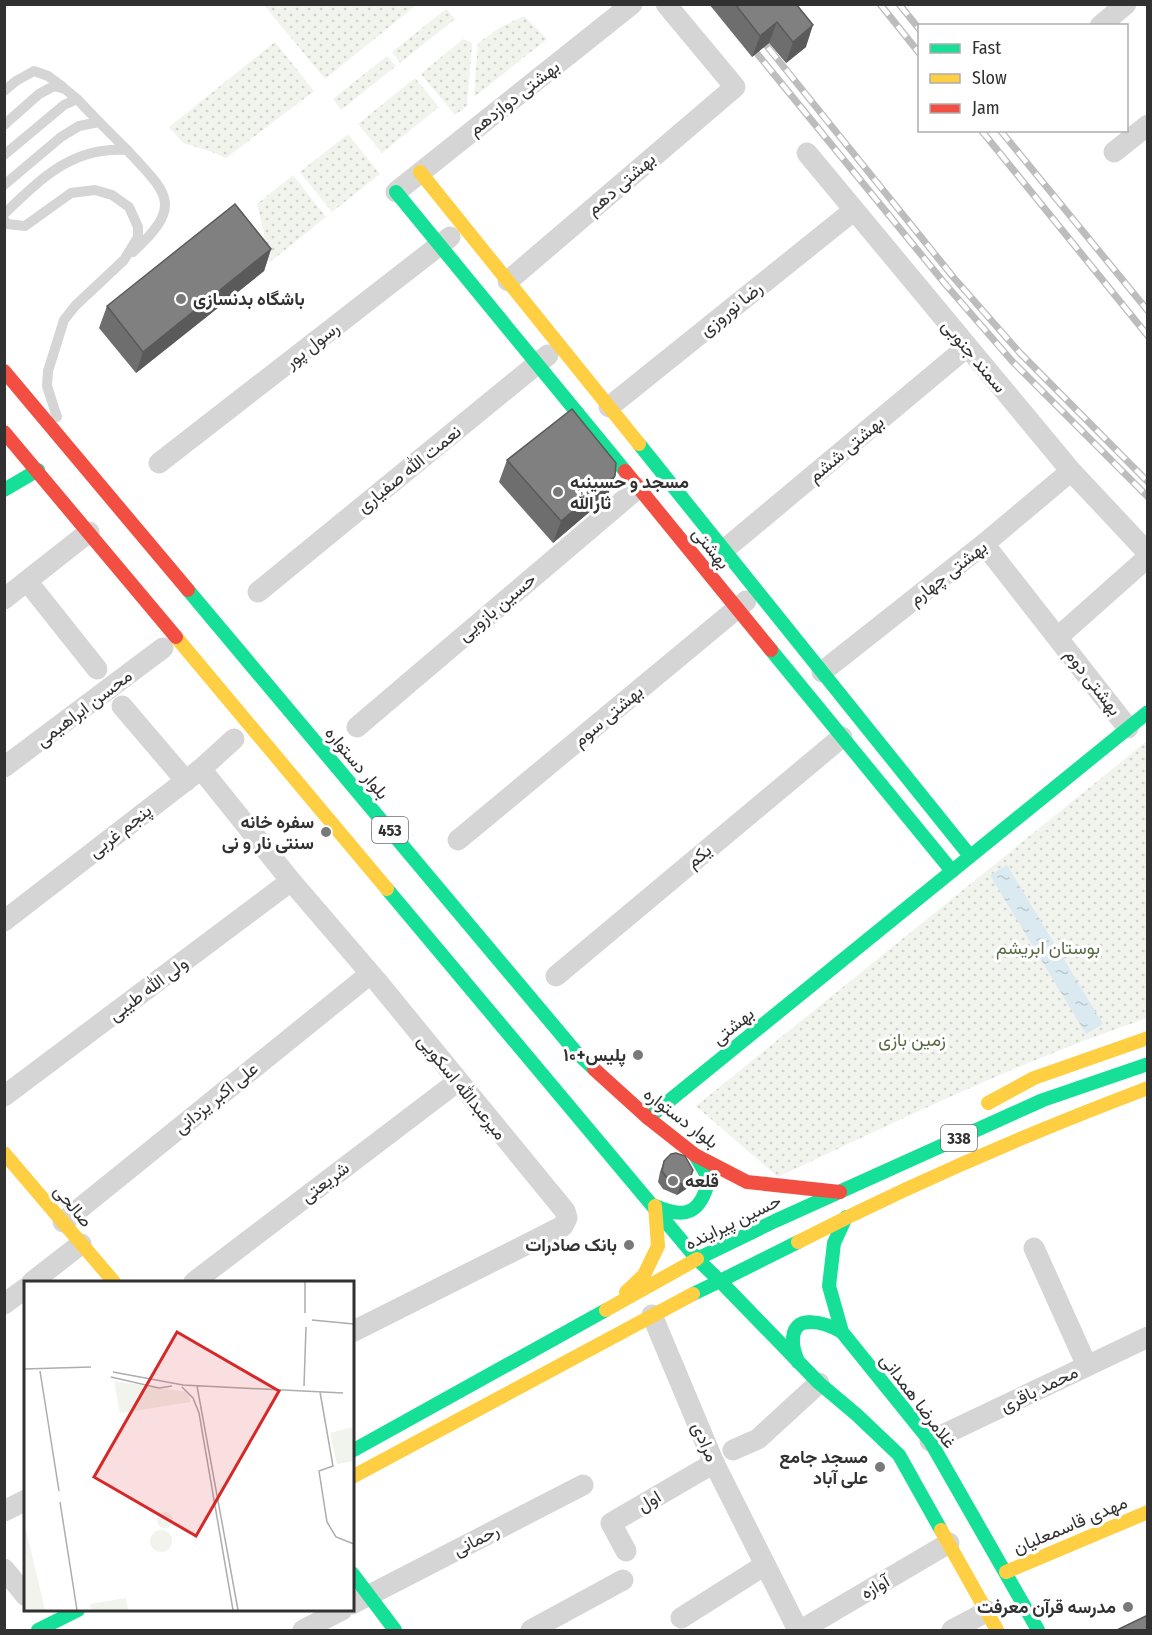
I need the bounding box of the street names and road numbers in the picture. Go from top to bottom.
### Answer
street label: بهشتی دوازدهم [464,55,565,141]
street label: بهشتی دهم [582,148,661,221]
street label: رضا نوروزی [695,277,767,341]
street label: سمند جنوبی [937,315,1011,397]
street label: رسول پور [279,317,344,375]
street label: بهشتی ششم [803,411,889,488]
street label: نعمت الله صفیاری [352,420,466,518]
street label: بهشتی [687,523,735,573]
street label: بهشتی چهارم [905,536,992,611]
street label: حسین بازویی [453,568,541,646]
street label: بهشتی دوم [1059,644,1126,721]
street label: محسن ابراهیمی [31,665,137,751]
street label: بهشتی سوم [568,680,648,752]
street label: بلوار دستواره [320,722,394,804]
street label: پنجم غربی [84,800,157,863]
road number: 453 [372,817,408,843]
street label: یکم [682,839,717,874]
street label: ولی الله طیبی [104,952,192,1026]
street label: بهشتی [708,1002,758,1050]
street label: میرعبدالله اسکویی [413,1030,511,1144]
street label: علی اکبر یزدانی [169,1057,263,1139]
street label: بلوار دستواره [639,1083,723,1153]
road number: 338 [941,1125,977,1151]
street label: شریعتی [296,1157,354,1207]
street label: صالحی [49,1180,97,1232]
street label: حسین پیراینده [681,1189,785,1256]
street label: غلامرضا همدانی [875,1349,961,1453]
street label: محمد باقری [996,1361,1082,1417]
street label: مرادی [687,1419,723,1465]
street label: اول [633,1485,665,1517]
street label: مهدی قاسمعلیان [1010,1491,1130,1559]
street label: رحمانی [449,1519,503,1561]
street label: آوازه [857,1569,895,1604]

